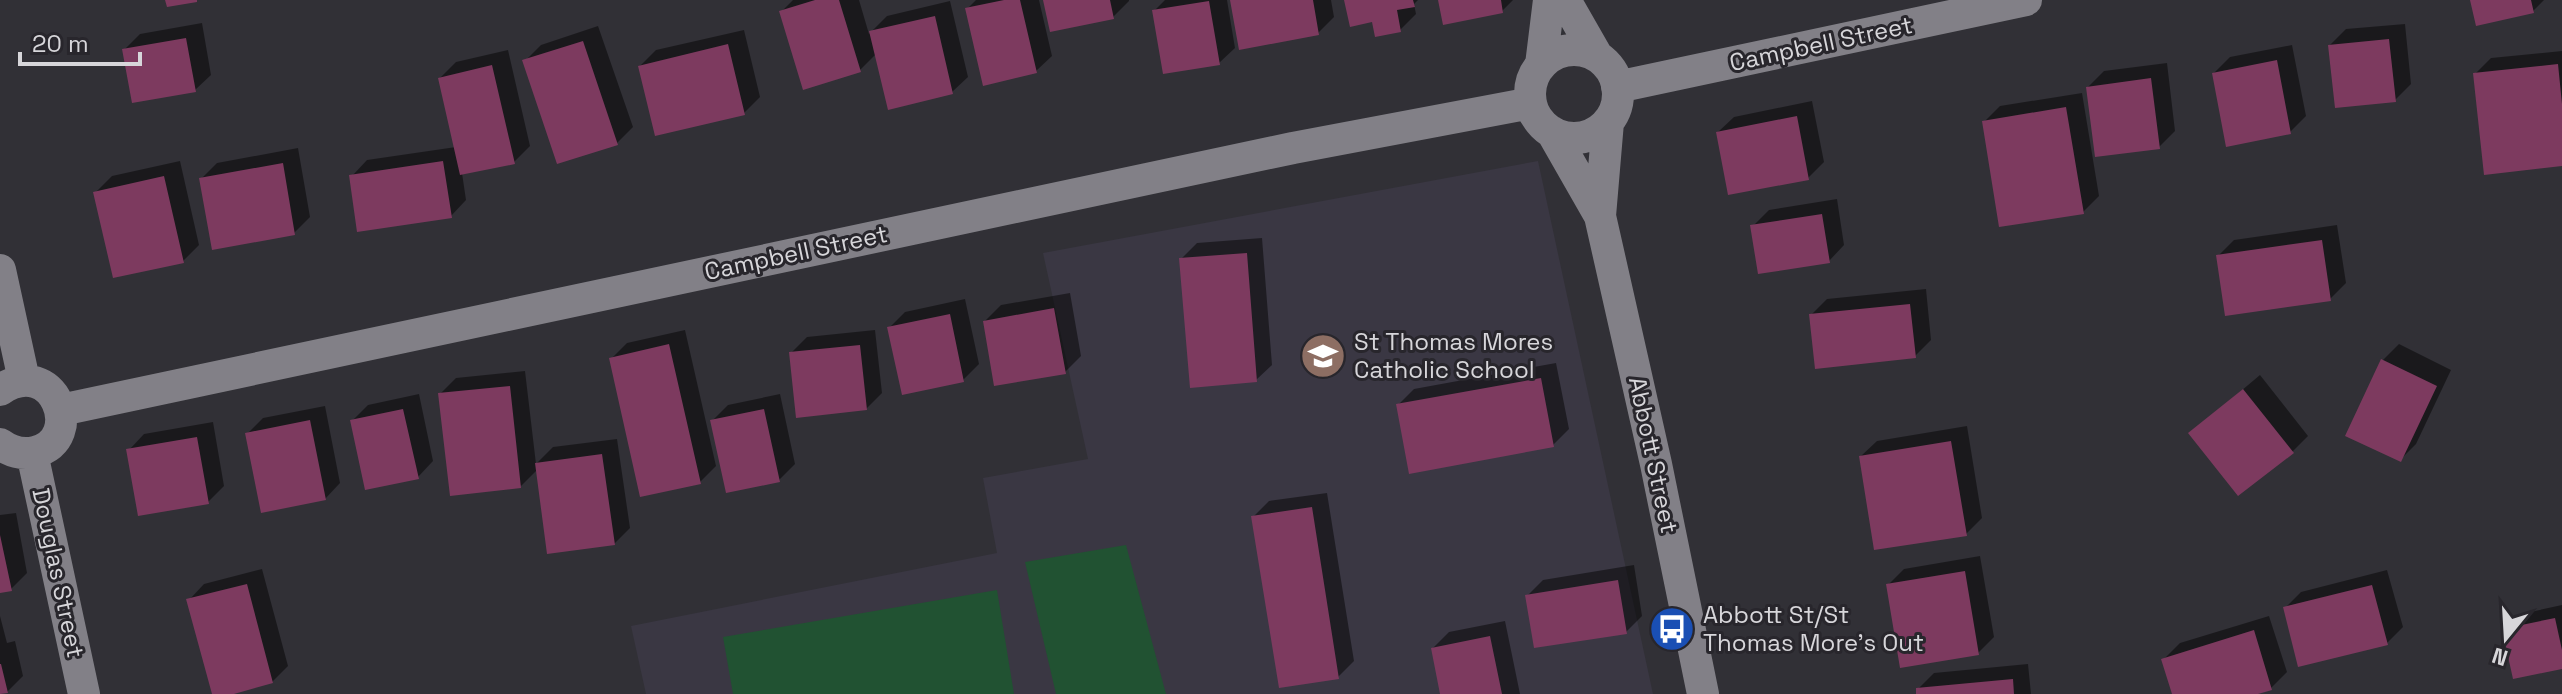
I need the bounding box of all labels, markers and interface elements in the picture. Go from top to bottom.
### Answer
street label: Campbell Street [1727,9,1915,78]
scale bar [20,16,140,66]
text: 20 m [32,28,89,59]
street label: Campbell Street [702,218,890,287]
place label: St Thomas Mores Catholic School [1354,326,1553,385]
school or university icon: St Thomas Mores Catholic School [1299,332,1347,380]
street label: Abbott Street [1622,374,1685,536]
street label: Douglas Street [25,485,92,661]
north arrow [2466,598,2546,678]
place label: Abbott St/St Thomas More's Out [1703,599,1924,658]
bus stop icon: Abbott St/St Thomas More's Out [1648,605,1696,653]
text: N [2488,641,2511,673]

